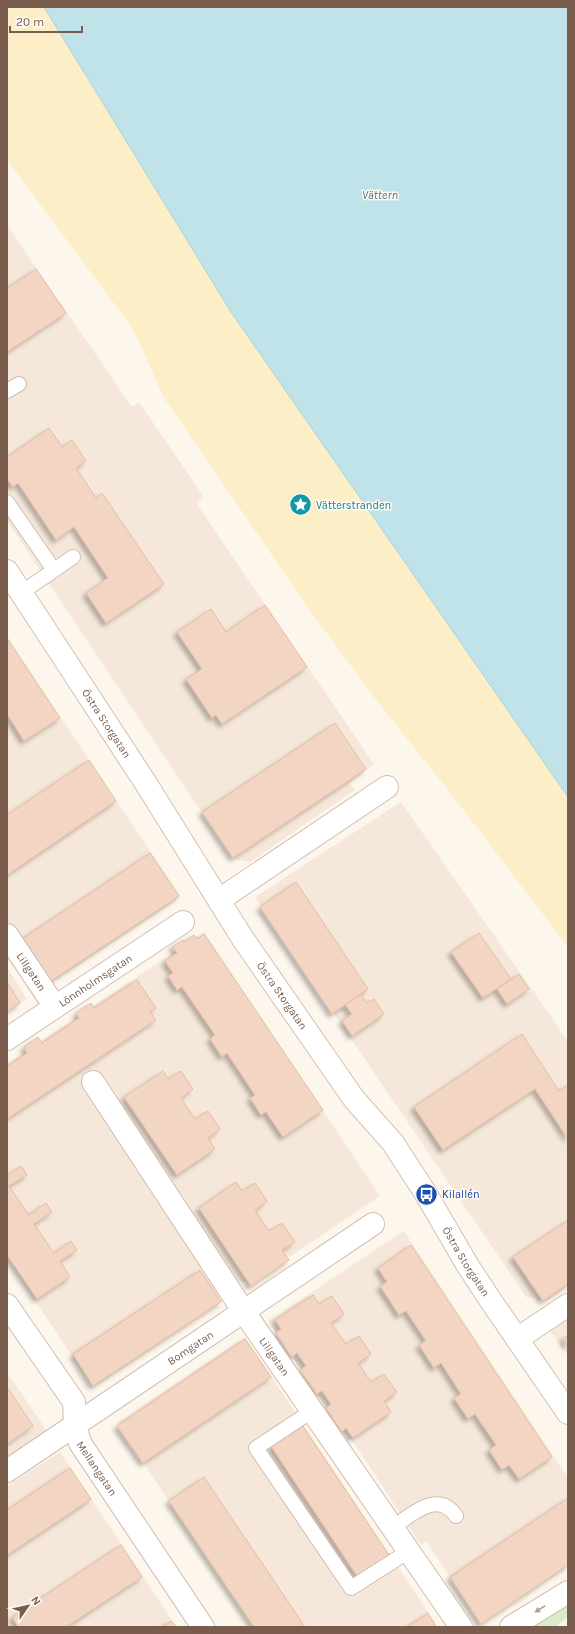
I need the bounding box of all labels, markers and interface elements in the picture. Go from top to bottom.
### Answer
scale bar [10,8,82,34]
text: 20 m [16,15,44,29]
water label: Vättern [362,188,398,202]
place icon: Vätterstranden [288,492,314,518]
place label: Vätterstranden [316,499,391,512]
street label: Östra Storgatan [79,686,133,760]
street label: Lillgatan [13,950,49,994]
street label: Lönnholmsgatan [56,952,135,1010]
street label: Östra Storgatan [254,959,310,1032]
bus stop icon: Kilallén [413,1181,439,1207]
place label: Kilallén [442,1188,480,1201]
street label: Östra Storgatan [440,1224,492,1299]
street label: Bomgatan [165,1328,216,1368]
street label: Lillgatan [256,1335,292,1378]
street label: Mellangatan [74,1439,119,1498]
north arrow [8,1586,48,1626]
text: N [28,1594,43,1608]
one-way arrow [534,1606,546,1613]

